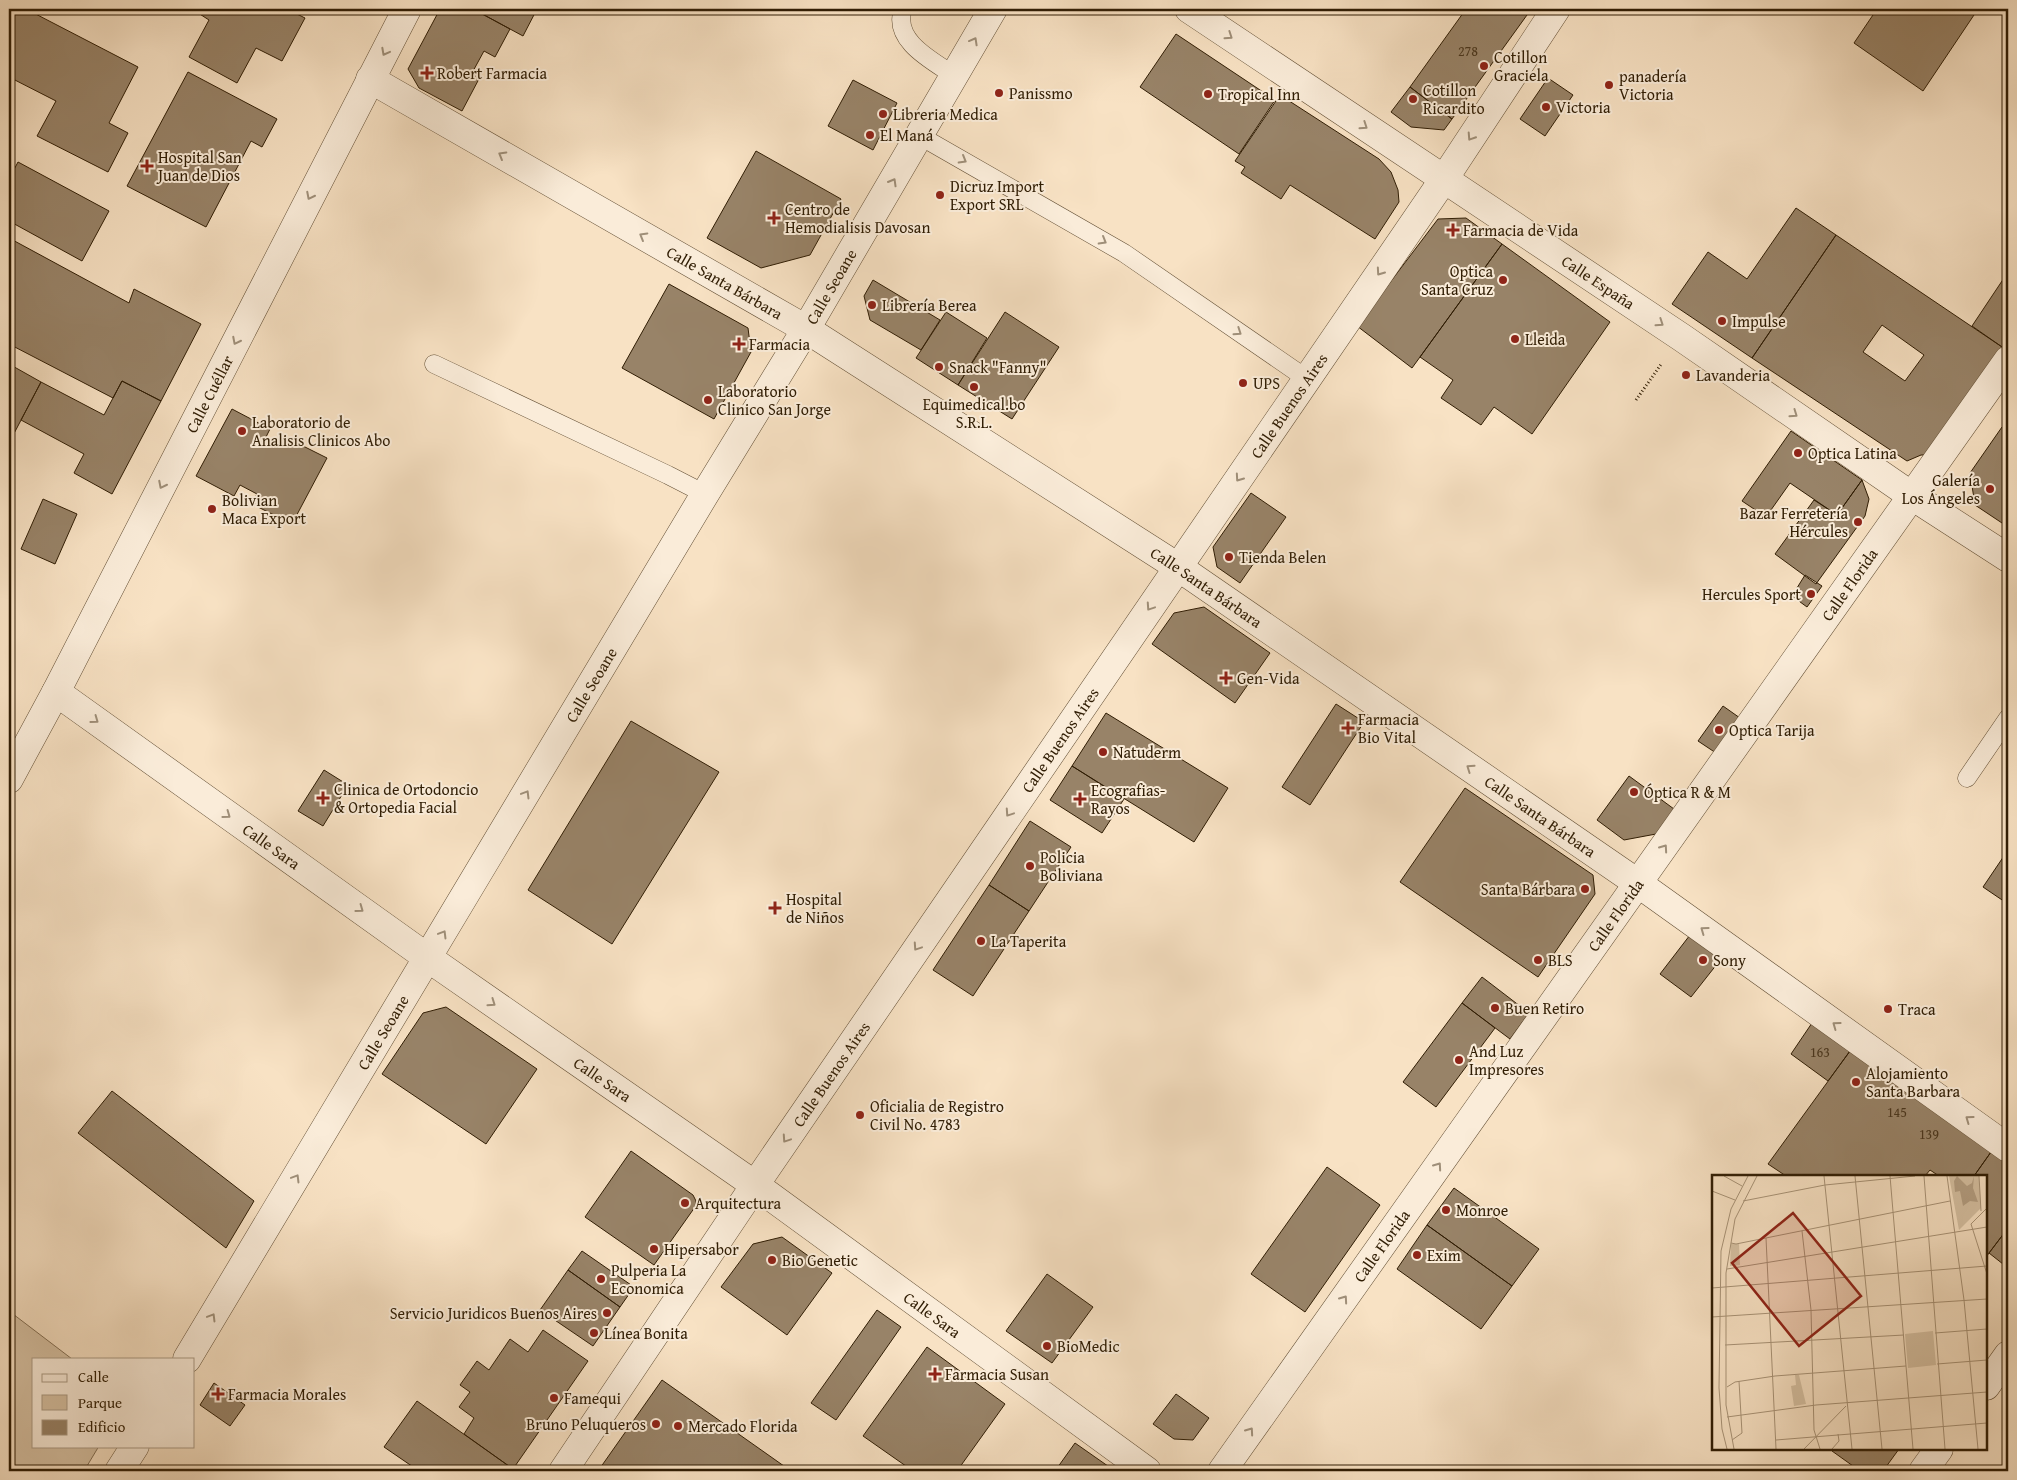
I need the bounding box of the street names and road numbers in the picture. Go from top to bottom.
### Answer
street label: Calle Santa Bárbara [662,240,788,326]
street label: Calle Seoane [799,244,862,329]
street label: Calle España [1557,249,1640,315]
street label: Calle Buenos Aires [1244,348,1333,463]
street label: Calle Cuéllar [179,351,239,437]
street label: Calle Santa Bárbara [1146,540,1268,634]
street label: Calle Florida [1815,543,1884,626]
street label: Calle Seoane [559,643,623,727]
street label: Calle Buenos Aires [1015,682,1105,797]
street label: Calle Santa Bárbara [1480,769,1601,863]
street label: Calle Sara [238,817,306,875]
street label: Calle Florida [1581,873,1650,956]
street label: Calle Seoane [351,990,415,1074]
street label: Calle Buenos Aires [786,1016,876,1132]
street label: Calle Sara [569,1051,637,1108]
street label: Calle Florida [1347,1204,1416,1287]
street label: Calle Sara [899,1285,966,1344]

